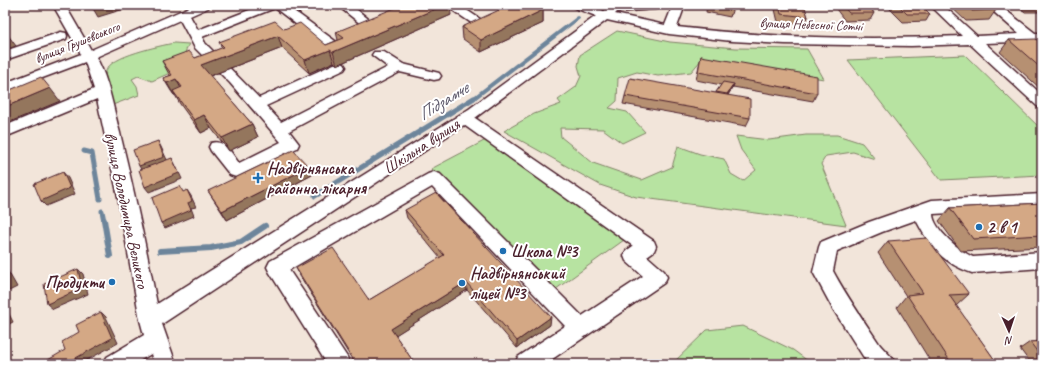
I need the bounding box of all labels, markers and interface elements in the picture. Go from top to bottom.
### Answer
street label: вулиця Небесної Сотні [759,14,865,35]
street label: вулиця Грушевського [32,17,123,67]
water label: Підзамче [414,75,475,125]
street label: Шкільна вулиця [379,113,464,179]
street label: вулиця Володимира Великого [100,130,154,291]
place label: Надвірнянська районна лікарня [267,158,367,199]
marker: Надвірнянська районна лікарня [252,172,264,184]
place label: 2 в 1 [987,217,1019,238]
marker: 2 в 1 [974,222,984,232]
place label: Школа №3 [511,241,579,262]
marker: Школа №3 [498,246,508,256]
place label: Надвірнянський ліцей №3 [470,263,567,304]
place label: Продукти [45,272,105,293]
marker: Продукти [107,277,117,287]
marker: Надвірнянський ліцей №3 [457,278,467,288]
north arrow [989,311,1029,351]
text: N [1004,334,1013,348]

